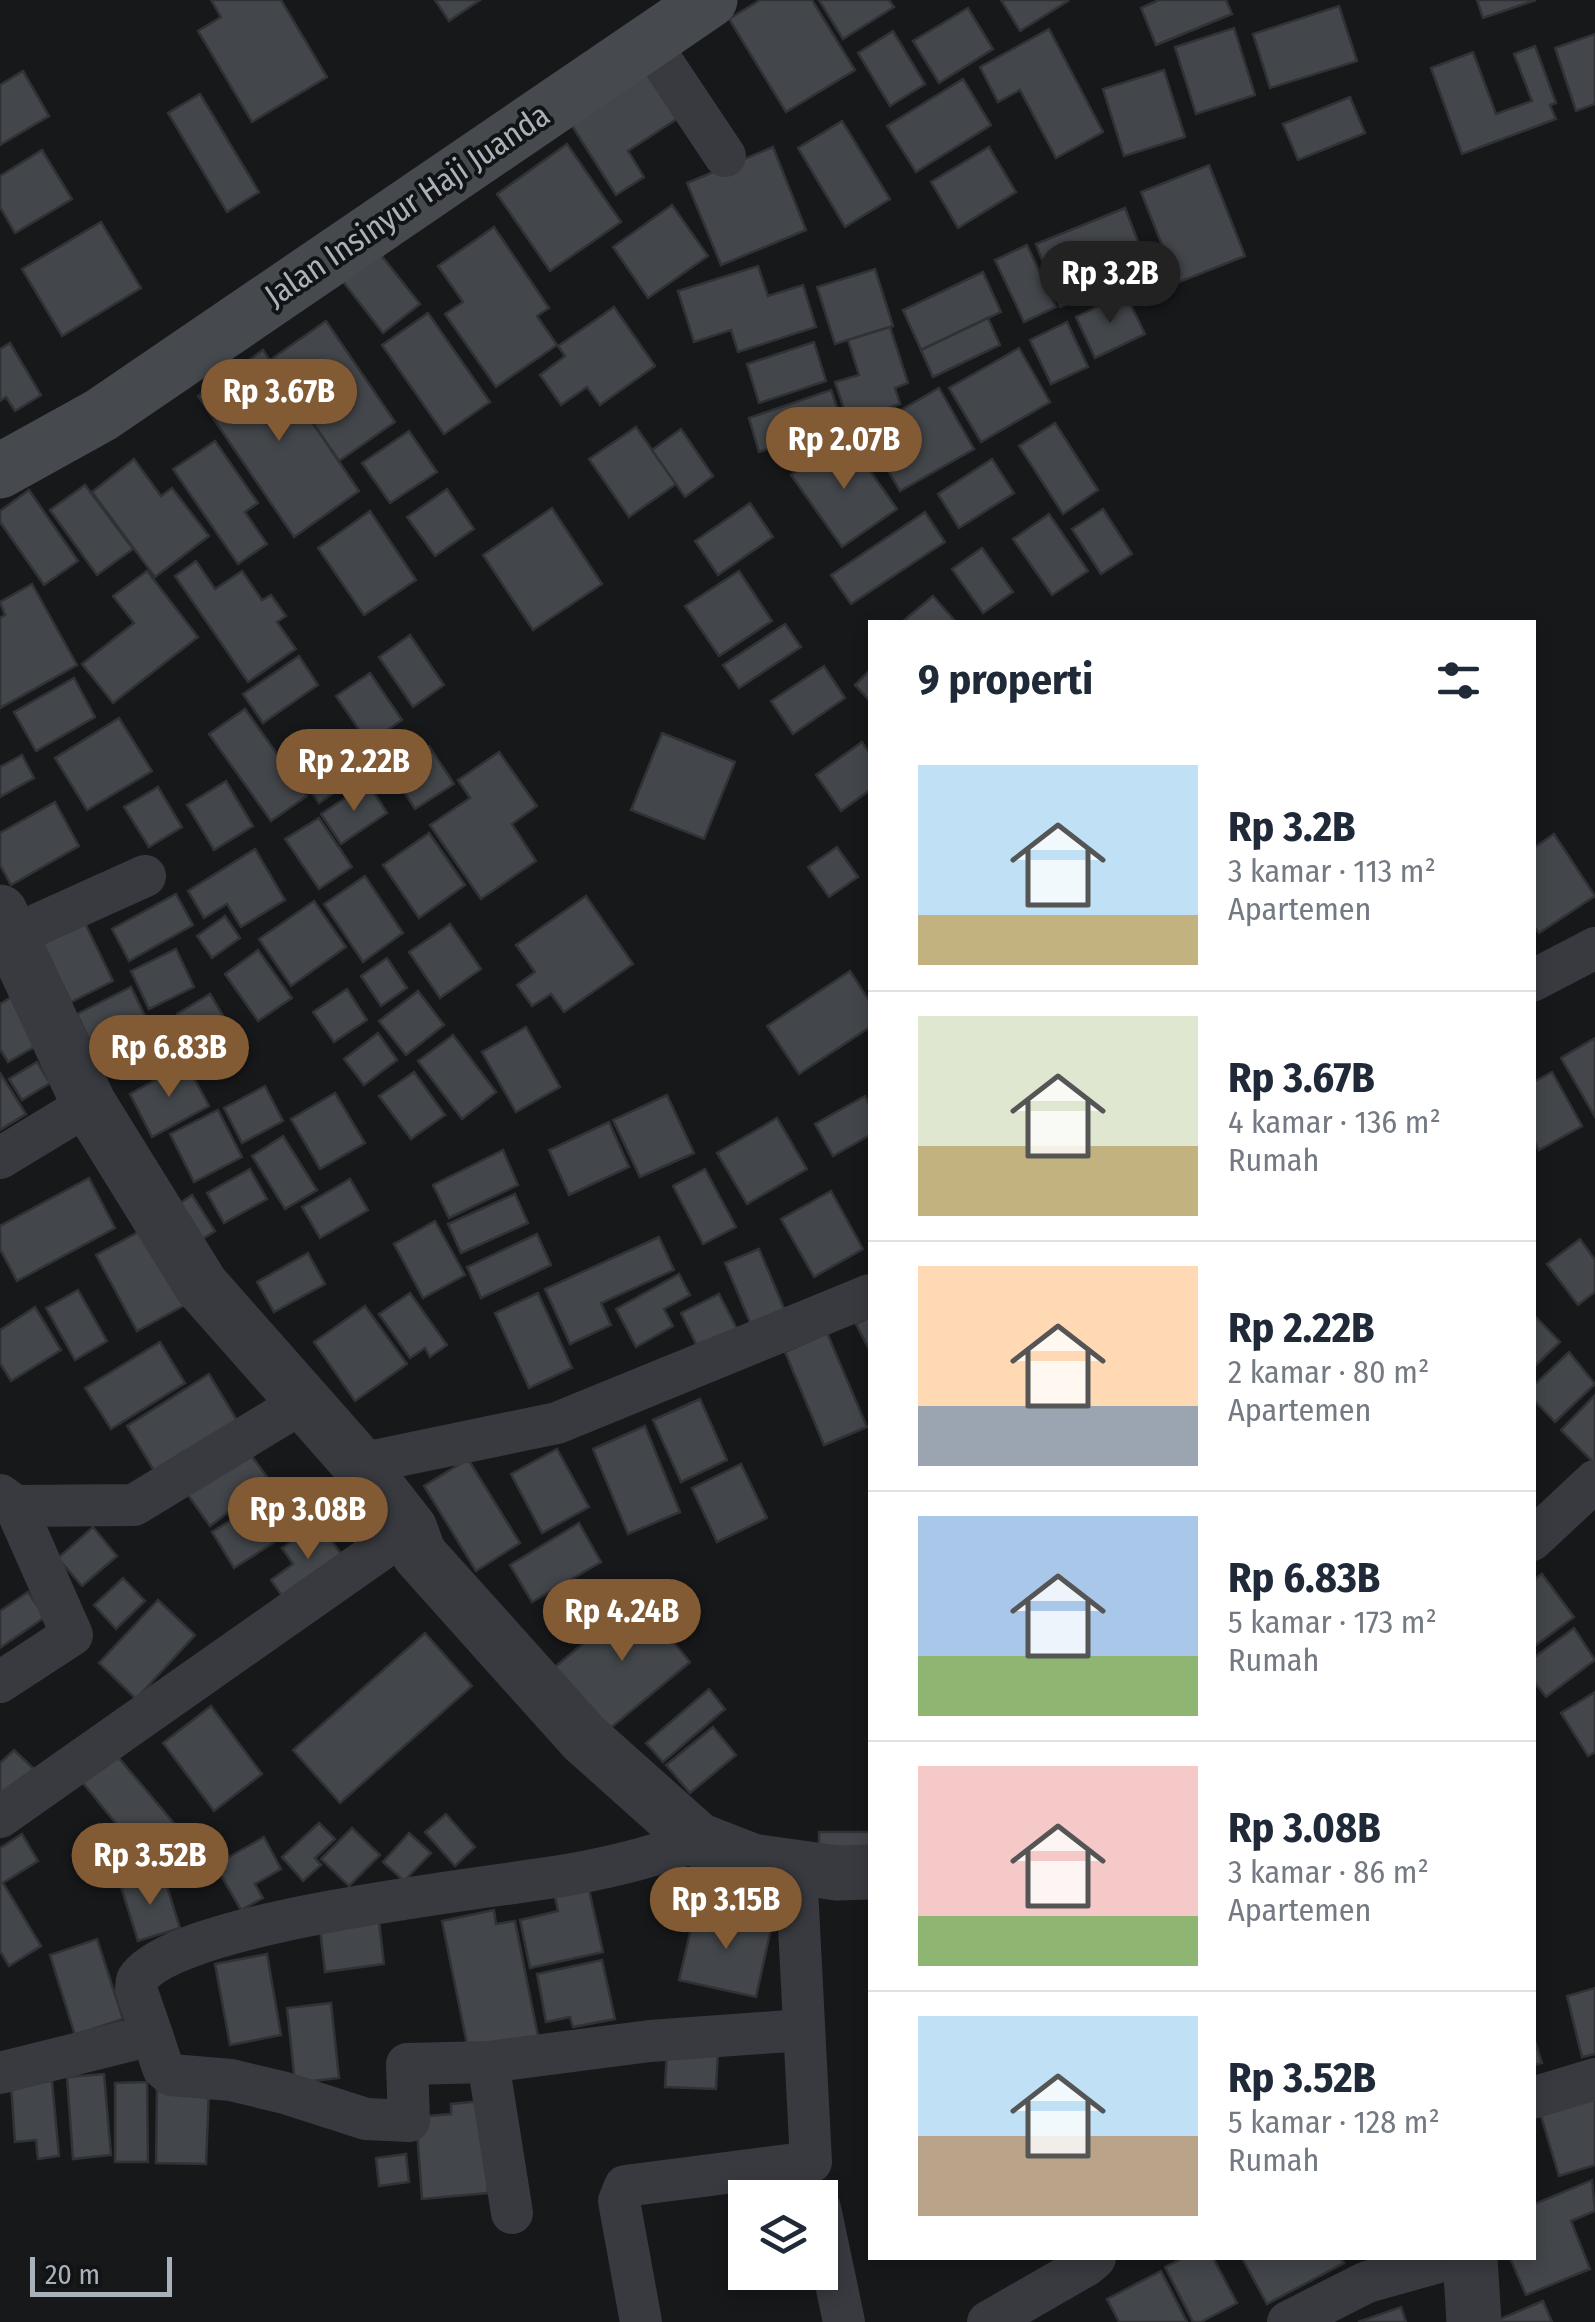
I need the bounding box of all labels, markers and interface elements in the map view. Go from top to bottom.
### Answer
street label: Jalan Insinyur Haji Juanda [258,96,556,314]
pin: Rp 3.2B [1018,241,1202,326]
text: Rp 3.2B [1061,254,1159,292]
pin: Rp 3.67B [176,359,382,444]
text: Rp 3.67B [223,372,335,410]
pin: Rp 2.07B [741,407,947,492]
text: Rp 2.07B [788,420,900,458]
icon: filters [1431,653,1486,708]
text: 9 properti [918,655,1093,705]
pin: Rp 2.22B [251,729,457,814]
text: Rp 2.22B [298,742,410,780]
text: Rp 3.2B [1228,802,1356,852]
icon: home [998,805,1118,925]
text: 3 kamar · 113 m² [1228,852,1436,890]
text: Apartemen [1228,890,1372,928]
pin: Rp 6.83B [66,1015,272,1100]
text: Rp 6.83B [111,1028,227,1066]
text: Rp 3.67B [1228,1053,1375,1103]
icon: home [998,1056,1118,1176]
text: 4 kamar · 136 m² [1228,1103,1441,1141]
text: Rumah [1228,1141,1319,1179]
text: Rp 2.22B [1228,1303,1375,1353]
icon: home [998,1306,1118,1426]
text: 2 kamar · 80 m² [1228,1353,1429,1391]
text: Apartemen [1228,1391,1372,1429]
pin: Rp 3.08B [205,1477,411,1562]
text: Rp 3.08B [250,1490,366,1528]
text: Rp 6.83B [1228,1553,1380,1603]
icon: home [998,1556,1118,1676]
pin: Rp 4.24B [519,1579,725,1664]
text: Rp 4.24B [565,1592,679,1630]
text: 5 kamar · 173 m² [1228,1603,1437,1641]
text: Rumah [1228,1641,1319,1679]
text: Rp 3.08B [1228,1803,1381,1853]
icon: home [998,1806,1118,1926]
pin: Rp 3.52B [47,1823,253,1908]
text: Rp 3.52B [94,1836,206,1874]
text: 3 kamar · 86 m² [1228,1853,1429,1891]
pin: Rp 3.15B [623,1867,829,1952]
text: Rp 3.15B [672,1880,780,1918]
text: Apartemen [1228,1891,1372,1929]
text: Rp 3.52B [1228,2053,1376,2103]
icon: home [998,2056,1118,2176]
text: 5 kamar · 128 m² [1228,2103,1440,2141]
text: Rumah [1228,2141,1319,2179]
map controls [728,2180,838,2290]
button: layers [728,2180,838,2290]
scale bar [30,2252,172,2296]
text: 20 m [45,2258,100,2291]

